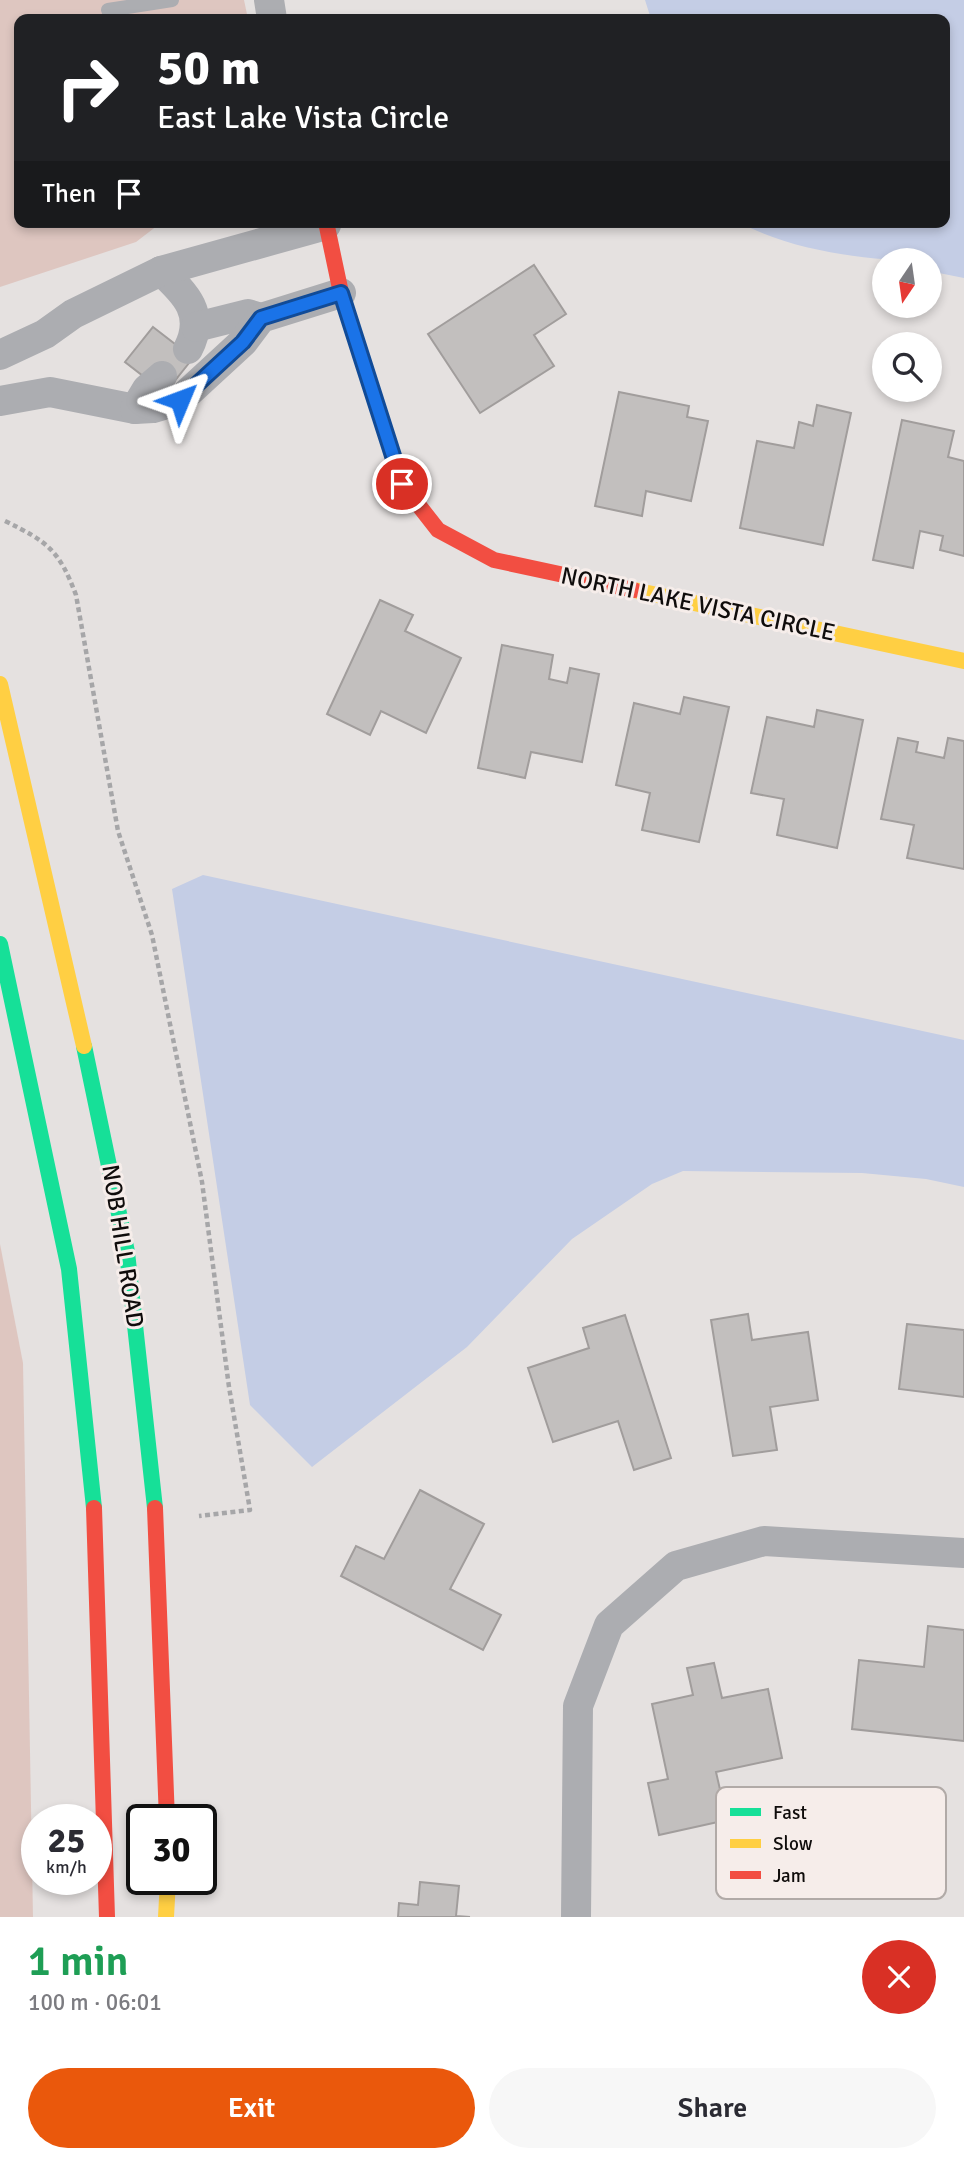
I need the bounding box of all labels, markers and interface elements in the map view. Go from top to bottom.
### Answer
text: 50 m [157,38,260,98]
icon: right [42,42,133,133]
text: East Lake Vista Circle [157,98,449,137]
icon: arrive [110,175,148,213]
text: Then [42,178,96,210]
north arrow [872,248,942,318]
map controls [872,248,942,402]
button: search [872,332,942,402]
position arrow [143,363,217,437]
pin [372,454,432,514]
icon: arrive [383,465,421,503]
street label: NORTH LAKE VISTA CIRCLE [558,560,838,648]
street label: NOB HILL ROAD [95,1162,151,1330]
legend [716,1787,946,1899]
text: Fast [773,1801,807,1825]
speed limit sign: 30 [126,1804,217,1895]
text: 25 [48,1819,85,1862]
text: Slow [773,1832,813,1856]
text: km/h [46,1856,87,1878]
text: Jam [773,1864,806,1888]
text: 1 min [28,1936,129,1987]
button: close [862,1940,936,2014]
text: 100 m · 06:01 [28,1988,162,2017]
button: Exit [28,2068,475,2148]
button: Share [489,2068,936,2148]

